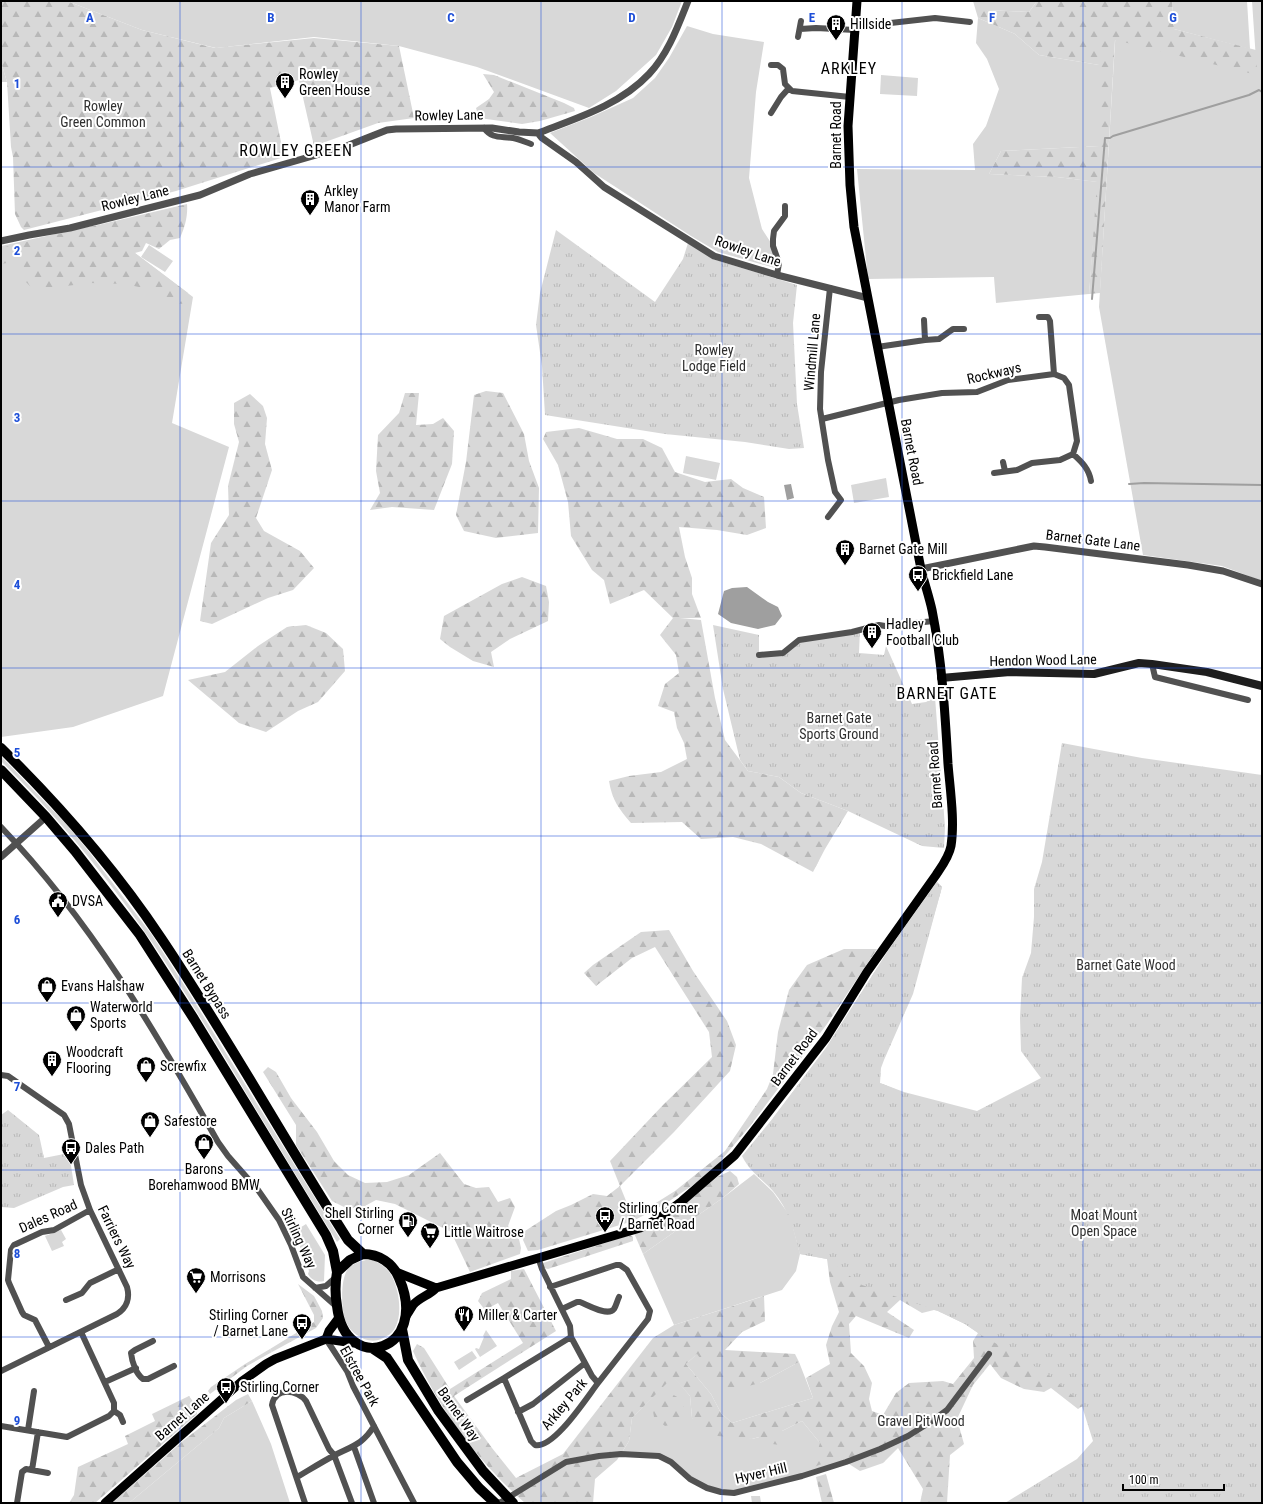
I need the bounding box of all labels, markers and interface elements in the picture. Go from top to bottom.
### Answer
text: A [86,10,94,25]
text: B [267,10,275,25]
text: C [447,10,455,25]
text: D [628,10,636,25]
text: E [809,10,816,25]
text: F [989,10,995,25]
text: G [1169,10,1177,25]
building icon: Hillside [825,13,847,41]
place label: Hillside [850,16,892,32]
district label: ARKLEY [821,59,877,78]
place label: Rowley Green House [299,66,370,98]
building icon: Rowley Green House [274,71,296,99]
text: 1 [14,76,20,91]
park label: Rowley Green Common [60,98,146,130]
street label: Barnet Road [828,101,844,169]
street label: Rowley Lane [414,106,484,124]
district label: ROWLEY GREEN [239,141,353,160]
street label: Rowley Lane [100,182,171,214]
place label: Arkley Manor Farm [324,183,391,215]
building icon: Arkley Manor Farm [299,188,321,216]
street label: Rowley Lane [713,232,784,270]
text: 2 [14,243,21,258]
street label: Windmill Lane [801,312,823,391]
park label: Rowley Lodge Field [682,342,746,374]
street label: Rockways [965,359,1023,387]
text: 3 [14,410,20,425]
street label: Barnet Road [898,417,926,487]
street label: Barnet Gate Lane [1045,526,1142,554]
building icon: Barnet Gate Mill [834,538,856,566]
place label: Barnet Gate Mill [859,541,947,557]
bus stop icon: Brickfield Lane [907,564,929,592]
place label: Brickfield Lane [932,567,1014,583]
text: 4 [14,577,21,592]
place label: Hadley Football Club [886,616,959,648]
building icon: Hadley Football Club [861,621,883,649]
street label: Hendon Wood Lane [989,651,1097,669]
district label: BARNET GATE [896,684,998,703]
park label: Barnet Gate Sports Ground [799,710,879,742]
street label: Barnet Road [925,741,945,809]
text: 5 [14,745,21,760]
public building icon: DVSA [47,890,69,918]
place label: DVSA [72,893,103,909]
text: 6 [14,912,21,927]
street label: Barnet Bypass [179,946,235,1022]
park label: Barnet Gate Wood [1076,957,1176,973]
shop icon: Evans Halshaw [36,975,58,1003]
place label: Evans Halshaw [61,978,144,994]
place label: Waterworld Sports [90,999,153,1031]
shop icon: Waterworld Sports [65,1004,87,1032]
street label: Barnet Road [767,1025,821,1089]
place label: Woodcraft Flooring [66,1044,123,1076]
building icon: Woodcraft Flooring [41,1049,63,1077]
shop icon: Screwfix [135,1055,157,1083]
place label: Screwfix [160,1058,207,1074]
text: 7 [14,1079,21,1094]
shop icon: Safestore [139,1110,161,1138]
place label: Safestore [164,1113,217,1129]
shop icon: Barons Borehamwood BMW [193,1132,215,1160]
bus stop icon: Dales Path [60,1137,82,1165]
place label: Dales Path [85,1140,144,1156]
place label: Barons Borehamwood BMW [148,1161,260,1193]
street label: Dales Road [16,1196,80,1236]
place label: Stirling Corner / Barnet Road [619,1200,698,1232]
street label: Farriers Way [95,1203,139,1271]
street label: Stirling Way [278,1205,320,1271]
place label: Shell Stirling Corner [325,1205,394,1237]
bus stop icon: Stirling Corner / Barnet Road [594,1205,616,1233]
park label: Moat Mount Open Space [1071,1207,1137,1239]
fuel station icon: Shell Stirling Corner [397,1210,419,1238]
supermarket icon: Little Waitrose [419,1221,441,1249]
place label: Little Waitrose [444,1224,524,1240]
text: 8 [14,1246,20,1261]
supermarket icon: Morrisons [185,1266,207,1294]
place label: Morrisons [210,1269,266,1285]
restaurant icon: Miller & Carter [453,1304,475,1332]
place label: Stirling Corner / Barnet Lane [209,1307,288,1339]
place label: Miller & Carter [478,1307,557,1323]
bus stop icon: Stirling Corner / Barnet Lane [291,1312,313,1340]
street label: Elstree Park [337,1343,383,1409]
street label: Arkley Park [538,1374,591,1433]
bus stop icon: Stirling Corner [215,1376,237,1404]
place label: Stirling Corner [240,1379,319,1395]
street label: Barnet Way [435,1384,483,1444]
street label: Barnet Lane [152,1388,212,1444]
text: 9 [14,1413,20,1428]
park label: Gravel Pit Wood [877,1413,965,1429]
street label: Hyver Hill [733,1459,789,1487]
scale bar [1123,1466,1224,1492]
text: 100 m [1129,1473,1159,1487]

